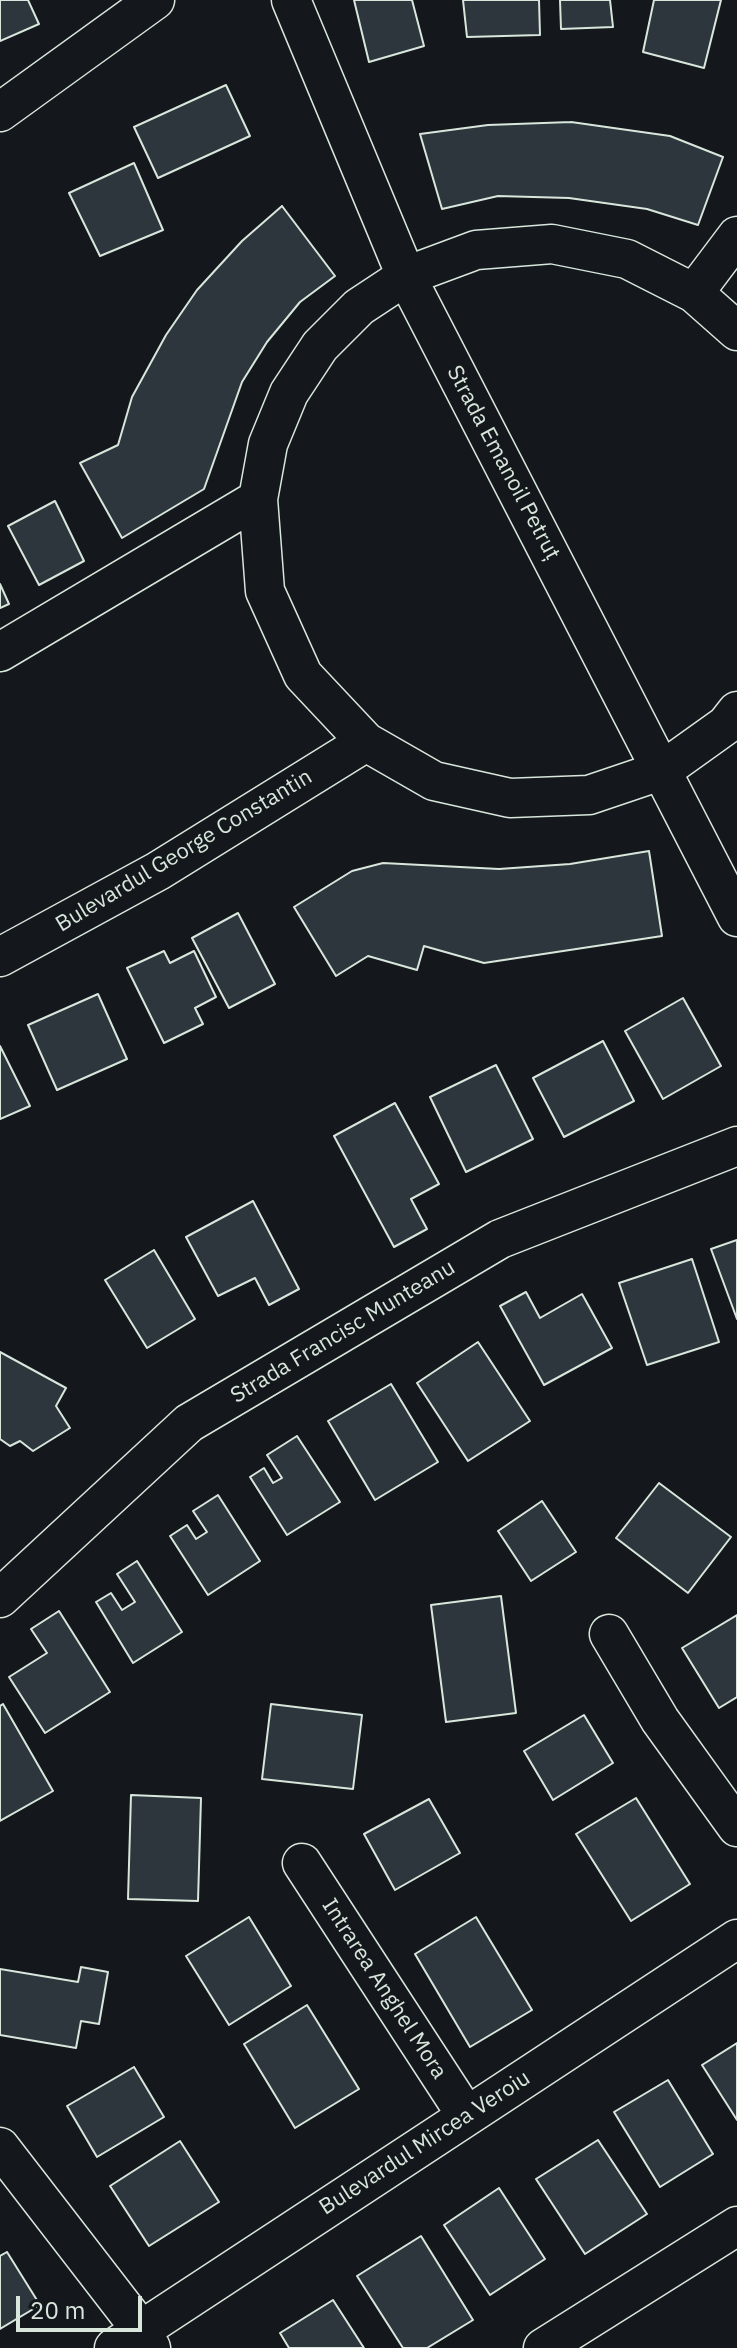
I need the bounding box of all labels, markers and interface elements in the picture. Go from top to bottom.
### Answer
street label: Strada Emanoil Petruț [441,361,565,565]
street label: Bulevardul George Constantin [51,764,317,938]
street label: Strada Francisc Munteanu [226,1255,460,1409]
street label: Intrarea Anghel Mora [316,1894,452,2084]
street label: Bulevardul Mircea Veroiu [315,2065,535,2221]
scale bar [20,2280,146,2330]
text: 20 m [30,2294,85,2326]

